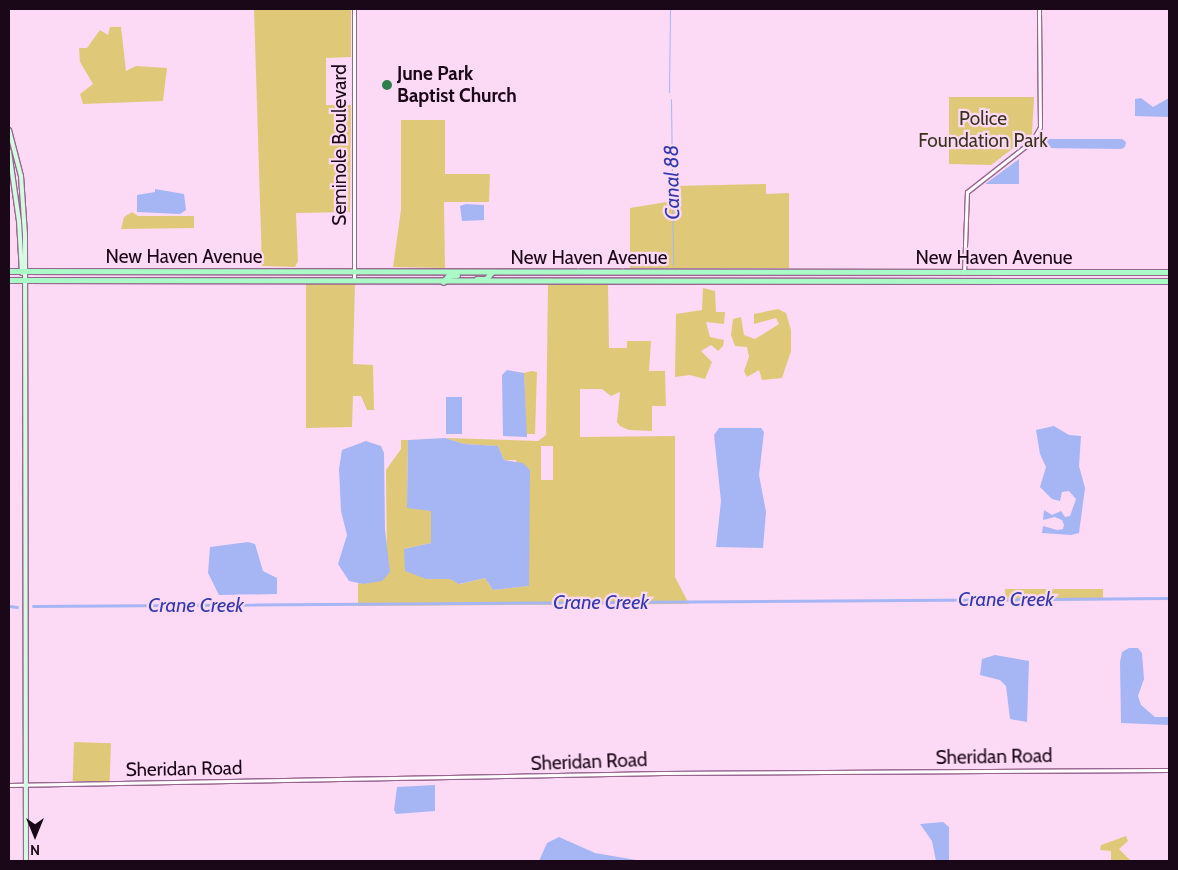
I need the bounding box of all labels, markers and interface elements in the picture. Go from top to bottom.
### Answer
place label: June Park Baptist Church [397,63,517,107]
street label: Seminole Boulevard [329,64,351,226]
marker: June Park Baptist Church [381,79,393,91]
park label: Police Foundation Park [918,108,1048,152]
water label: Canal 88 [659,144,685,220]
street label: New Haven Avenue [106,246,262,268]
street label: New Haven Avenue [511,247,667,269]
street label: New Haven Avenue [916,247,1072,269]
water label: Crane Creek [958,587,1054,611]
water label: Crane Creek [553,590,649,614]
water label: Crane Creek [148,593,244,617]
street label: Sheridan Road [935,745,1053,769]
street label: Sheridan Road [530,749,648,775]
street label: Sheridan Road [125,757,243,781]
north arrow [10,810,60,860]
text: N [30,841,40,859]

